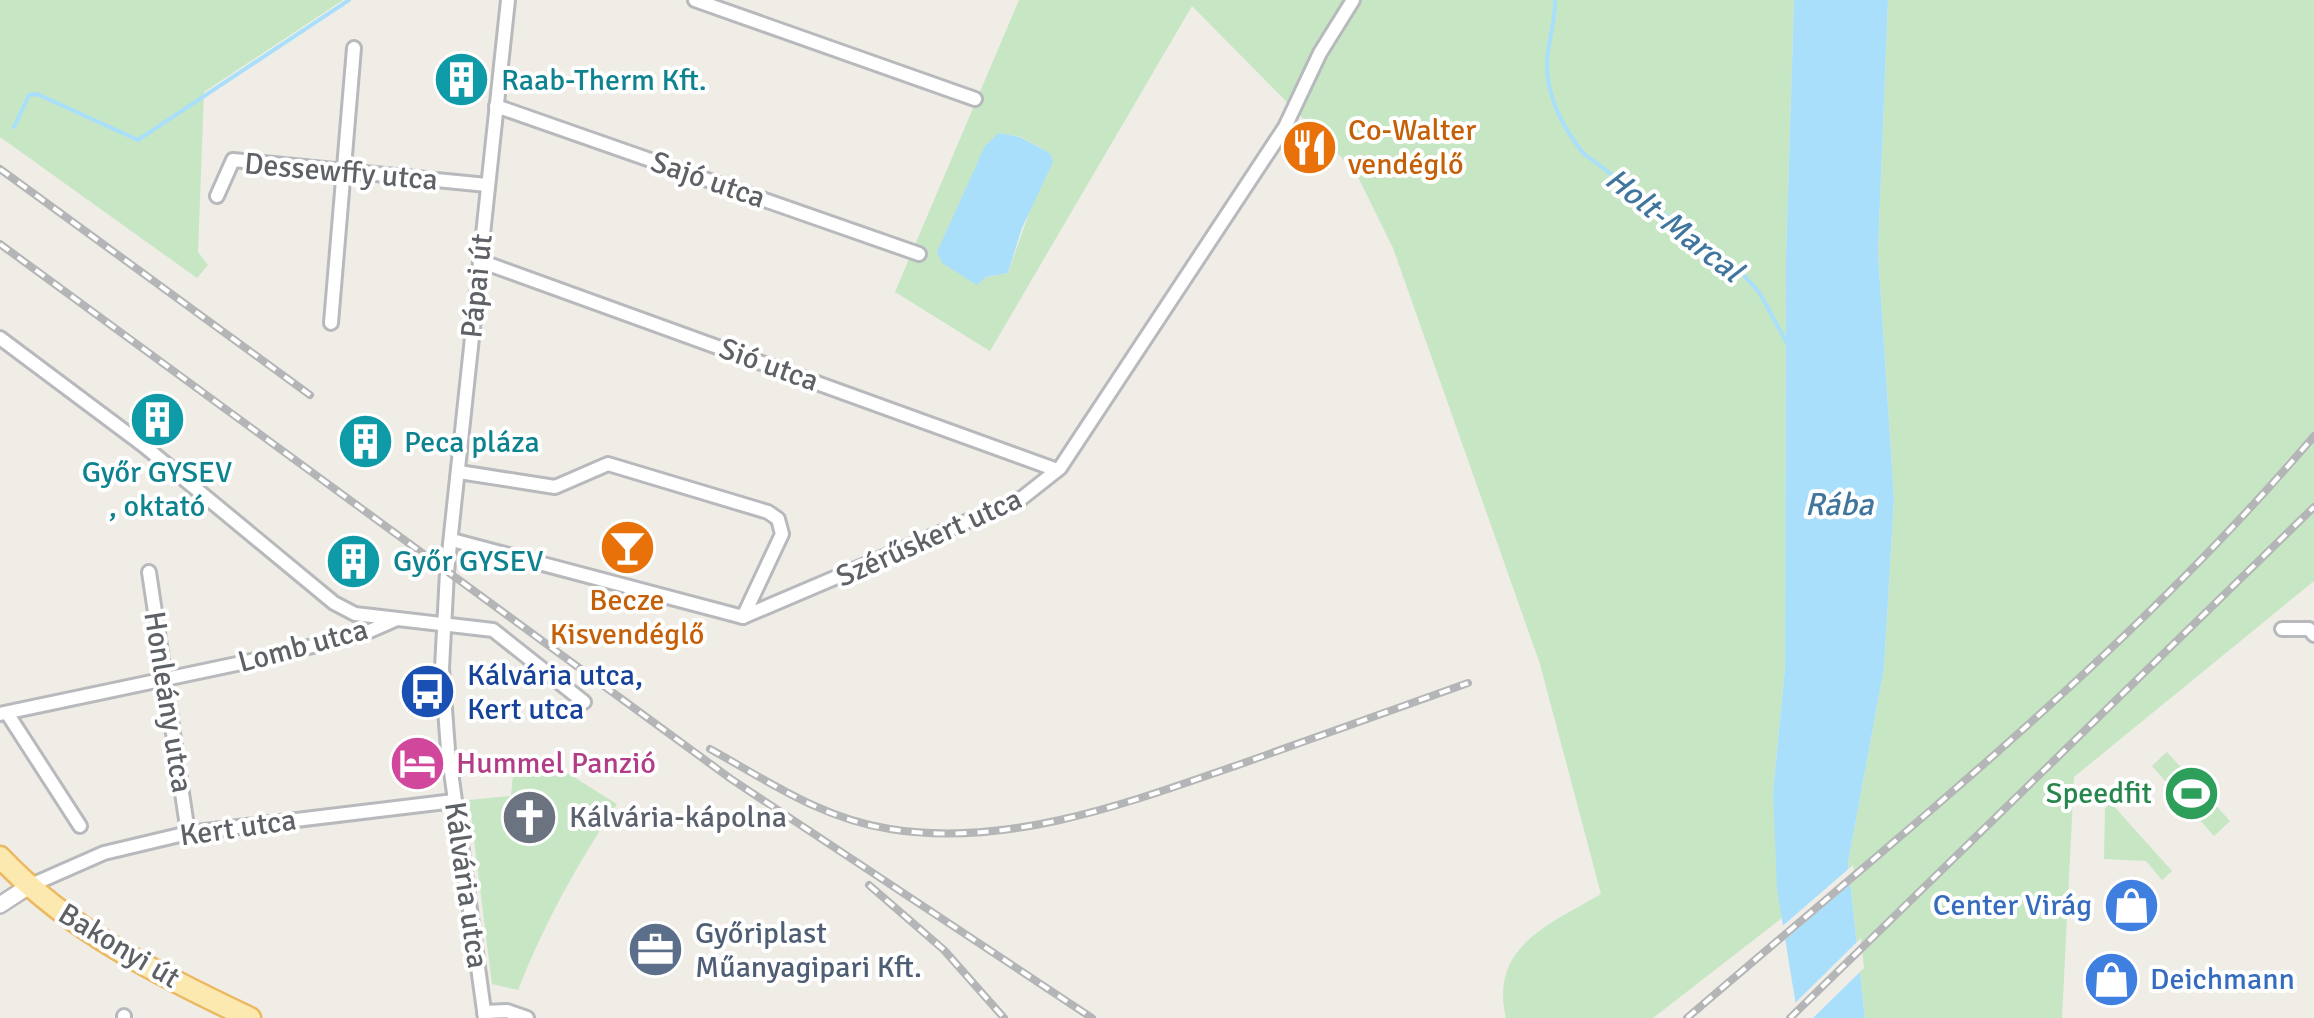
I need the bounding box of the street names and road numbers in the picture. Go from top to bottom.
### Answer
street label: Sajó utca [646,143,770,217]
street label: Dessewffy utca [243,145,439,199]
street label: Pápai út [453,232,501,340]
street label: Sió utca [714,330,824,400]
street label: Szérűskert utca [830,481,1028,595]
street label: Honleány utca [135,609,201,795]
street label: Lomb utca [234,611,372,681]
street label: Kálvária utca [436,799,496,971]
street label: Kert utca [177,802,299,854]
street label: Bakonyi út [52,895,186,997]

